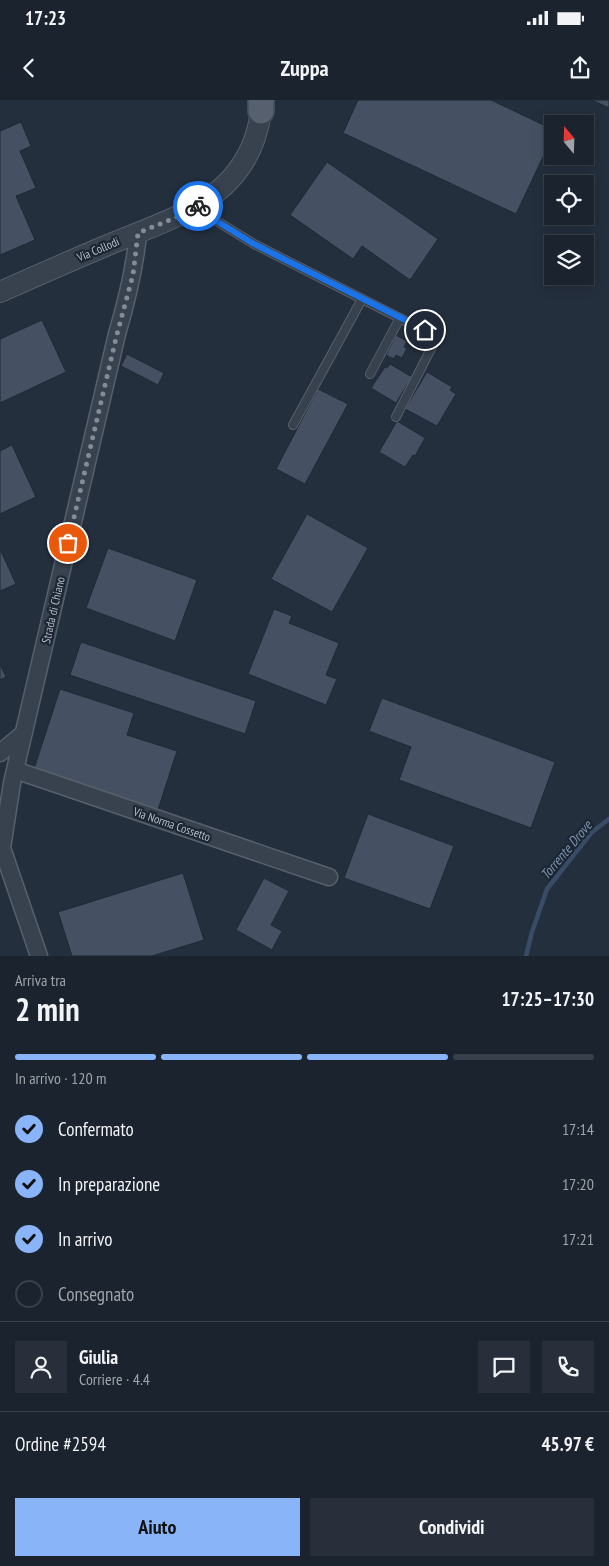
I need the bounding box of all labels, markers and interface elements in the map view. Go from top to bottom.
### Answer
text: 17:23 [25,6,66,30]
icon: back [15,54,43,82]
text: Zuppa [280,54,329,82]
icon: share [566,54,594,82]
north arrow [544,115,594,165]
map controls [544,115,594,285]
button: locate [544,175,594,225]
courier [173,181,223,231]
icon: bike [184,192,212,220]
street label: Via Collodi [74,233,121,265]
button: layers [544,235,594,285]
pin [404,309,446,351]
icon: home [411,316,439,344]
pin [47,522,89,564]
icon: bag [54,529,82,557]
street label: Strada di Chiano [38,575,68,645]
street label: Via Norma Cossetto [130,803,213,844]
water label: Torrente Drove [536,816,597,883]
text: Arriva tra [15,970,66,990]
text: 17:25–17:30 [501,987,594,1011]
text: 2 min [15,988,80,1030]
text: In arrivo · 120 m [15,1068,107,1088]
icon: check [15,1115,43,1143]
text: Confermato [58,1117,134,1141]
text: 17:14 [562,1119,594,1139]
icon: check [15,1170,43,1198]
text: In preparazione [58,1172,160,1196]
text: 17:20 [562,1174,594,1194]
icon: check [15,1225,43,1253]
text: In arrivo [58,1227,113,1251]
text: 17:21 [562,1229,594,1249]
text: Consegnato [58,1282,134,1306]
button: person [15,1341,67,1393]
button: chat [478,1341,530,1393]
button: phone [542,1341,594,1393]
text: Giulia [79,1345,118,1369]
text: Corriere · 4.4 [79,1369,150,1389]
text: Ordine #2594 [15,1432,106,1456]
text: 45.97 € [542,1432,594,1456]
button: Aiuto [15,1498,300,1556]
button: Condividi [310,1498,594,1556]

